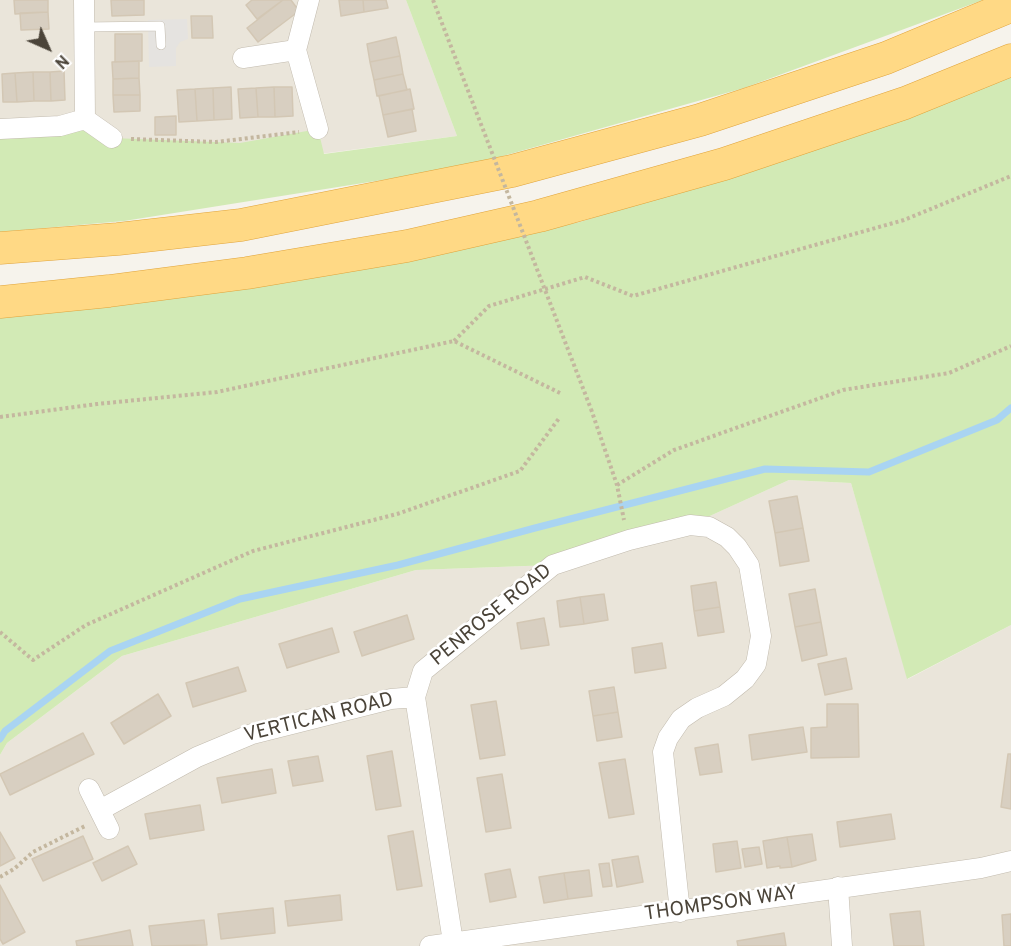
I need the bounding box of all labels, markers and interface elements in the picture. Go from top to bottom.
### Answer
north arrow [18,18,78,78]
text: N [50,50,72,72]
street label: PENROSE ROAD [427,560,557,672]
street label: VERTICAN ROAD [242,689,396,749]
street label: THOMPSON WAY [643,882,799,928]

